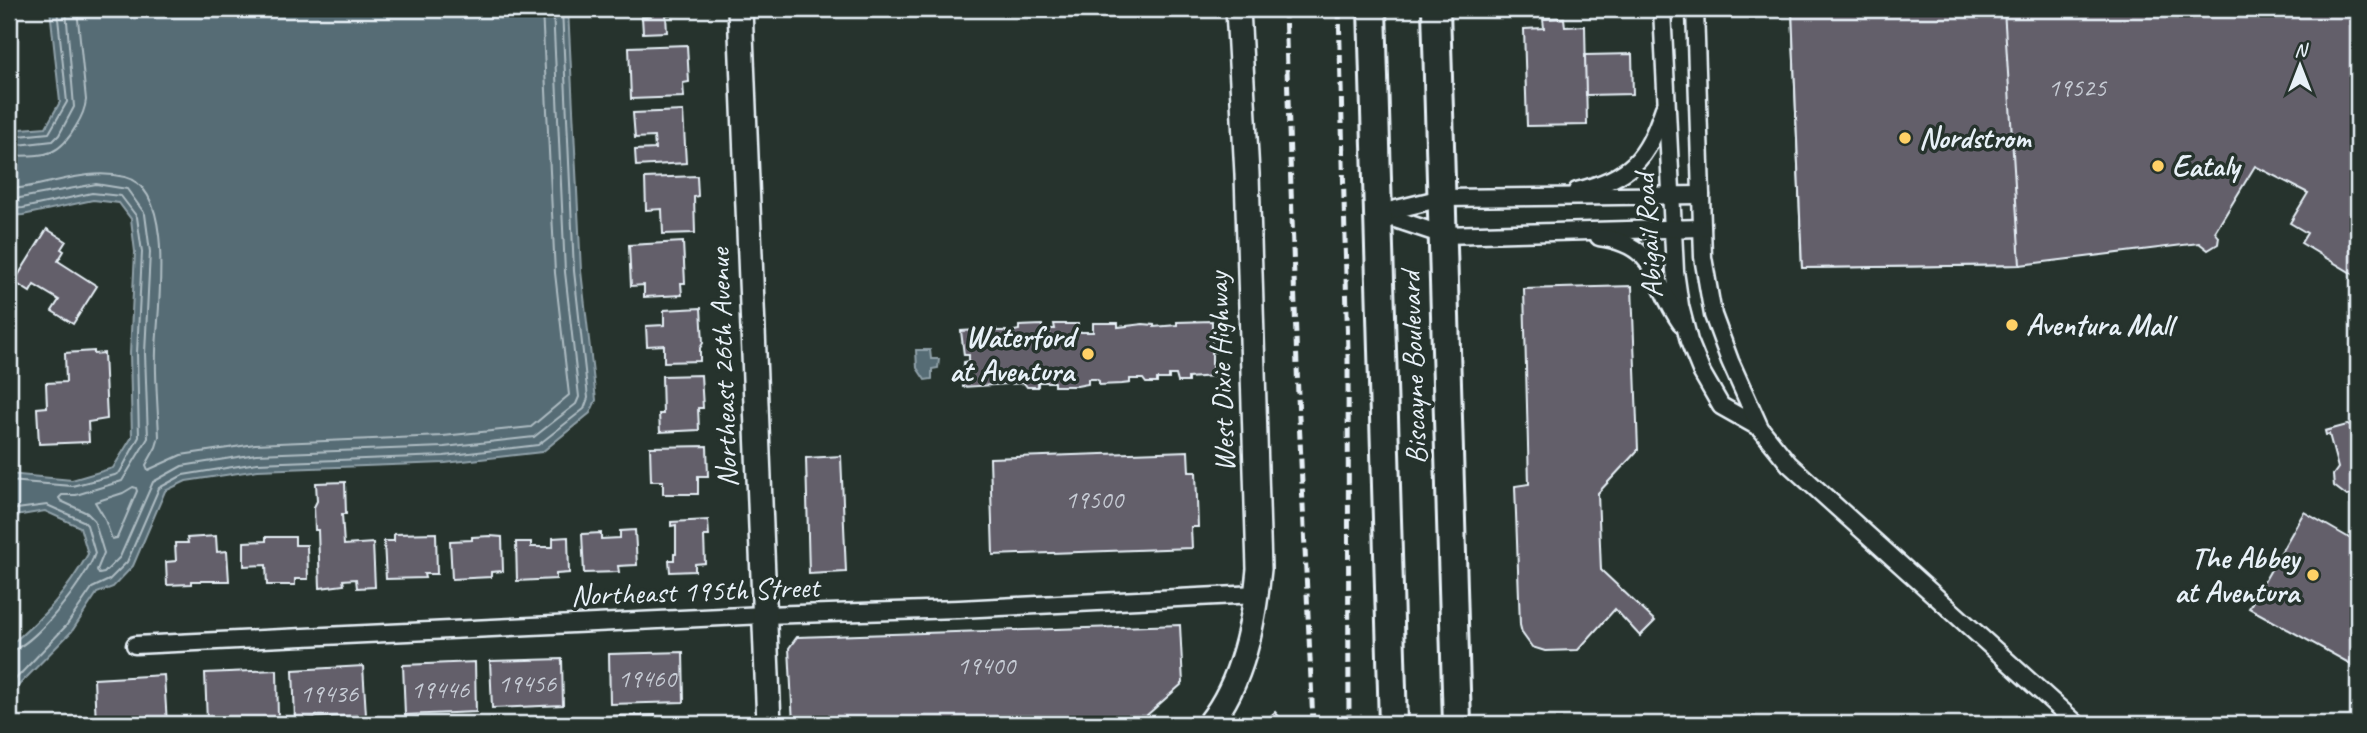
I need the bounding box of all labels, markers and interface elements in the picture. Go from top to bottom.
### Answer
north arrow [2266,32,2336,102]
text: N [2294,38,2309,62]
house number: 19525 [2048,71,2108,104]
place label: Nordstrom [1919,119,2032,157]
marker: Nordstrom [1897,130,1913,146]
place label: Eataly [2172,147,2242,185]
marker: Eataly [2150,158,2166,174]
street label: Abigail Road [1624,168,1671,299]
street label: Northeast 26th Avenue [700,246,746,488]
street label: Biscayne Boulevard [1391,267,1435,465]
street label: West Dixie Highway [1198,269,1243,472]
place label: Aventura Mall [2026,306,2178,344]
marker: Aventura Mall [2004,317,2020,333]
place label: Waterford at Aventura [949,318,1079,390]
marker: Waterford at Aventura [1080,346,1096,362]
house number: 19500 [1065,483,1126,516]
place label: The Abbey at Aventura [2174,539,2302,611]
marker: The Abbey at Aventura [2305,567,2321,583]
street label: Northeast 195th Street [570,568,823,614]
house number: 19400 [957,649,1018,682]
house number: 19460 [618,662,679,695]
house number: 19456 [498,667,558,700]
house number: 19446 [411,673,471,706]
house number: 19436 [300,677,360,710]

